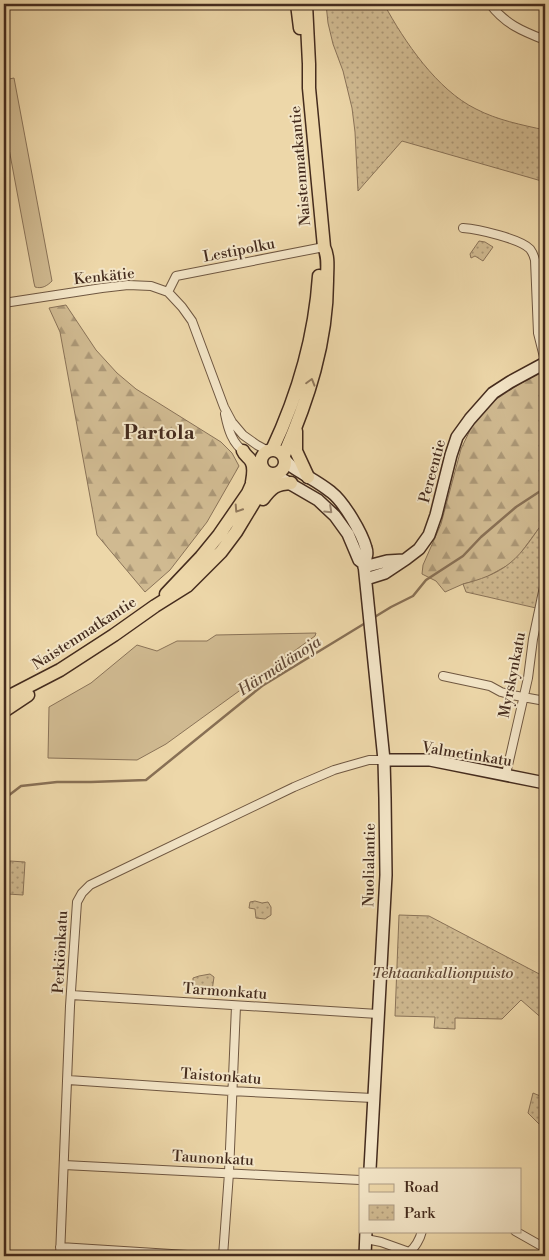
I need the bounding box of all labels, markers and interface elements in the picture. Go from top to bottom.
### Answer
street label: Naistenmatkantie [286,105,315,227]
street label: Lestipolku [202,234,277,267]
street label: Kenkätie [73,264,135,289]
one-way arrow [306,378,316,387]
district label: Partola [124,421,195,446]
street label: Pereentie [415,437,450,505]
one-way arrow [234,504,244,513]
one-way arrow [324,504,333,513]
street label: Naistenmatkantie [29,593,140,674]
street label: Myrskynkatu [495,630,530,720]
water label: Härmälänoja [233,631,325,701]
street label: Valmetinkatu [419,738,514,771]
street label: Nuolialantie [359,823,380,907]
street label: Perkiönkatu [49,910,72,994]
park label: Tehtaankallionpuisto [373,964,514,983]
street label: Tarmonkatu [182,979,268,1004]
street label: Taistonkatu [180,1064,263,1089]
street label: Taunonkatu [172,1147,255,1170]
legend [359,1168,522,1232]
text: Road [404,1178,439,1197]
text: Park [404,1204,436,1223]

